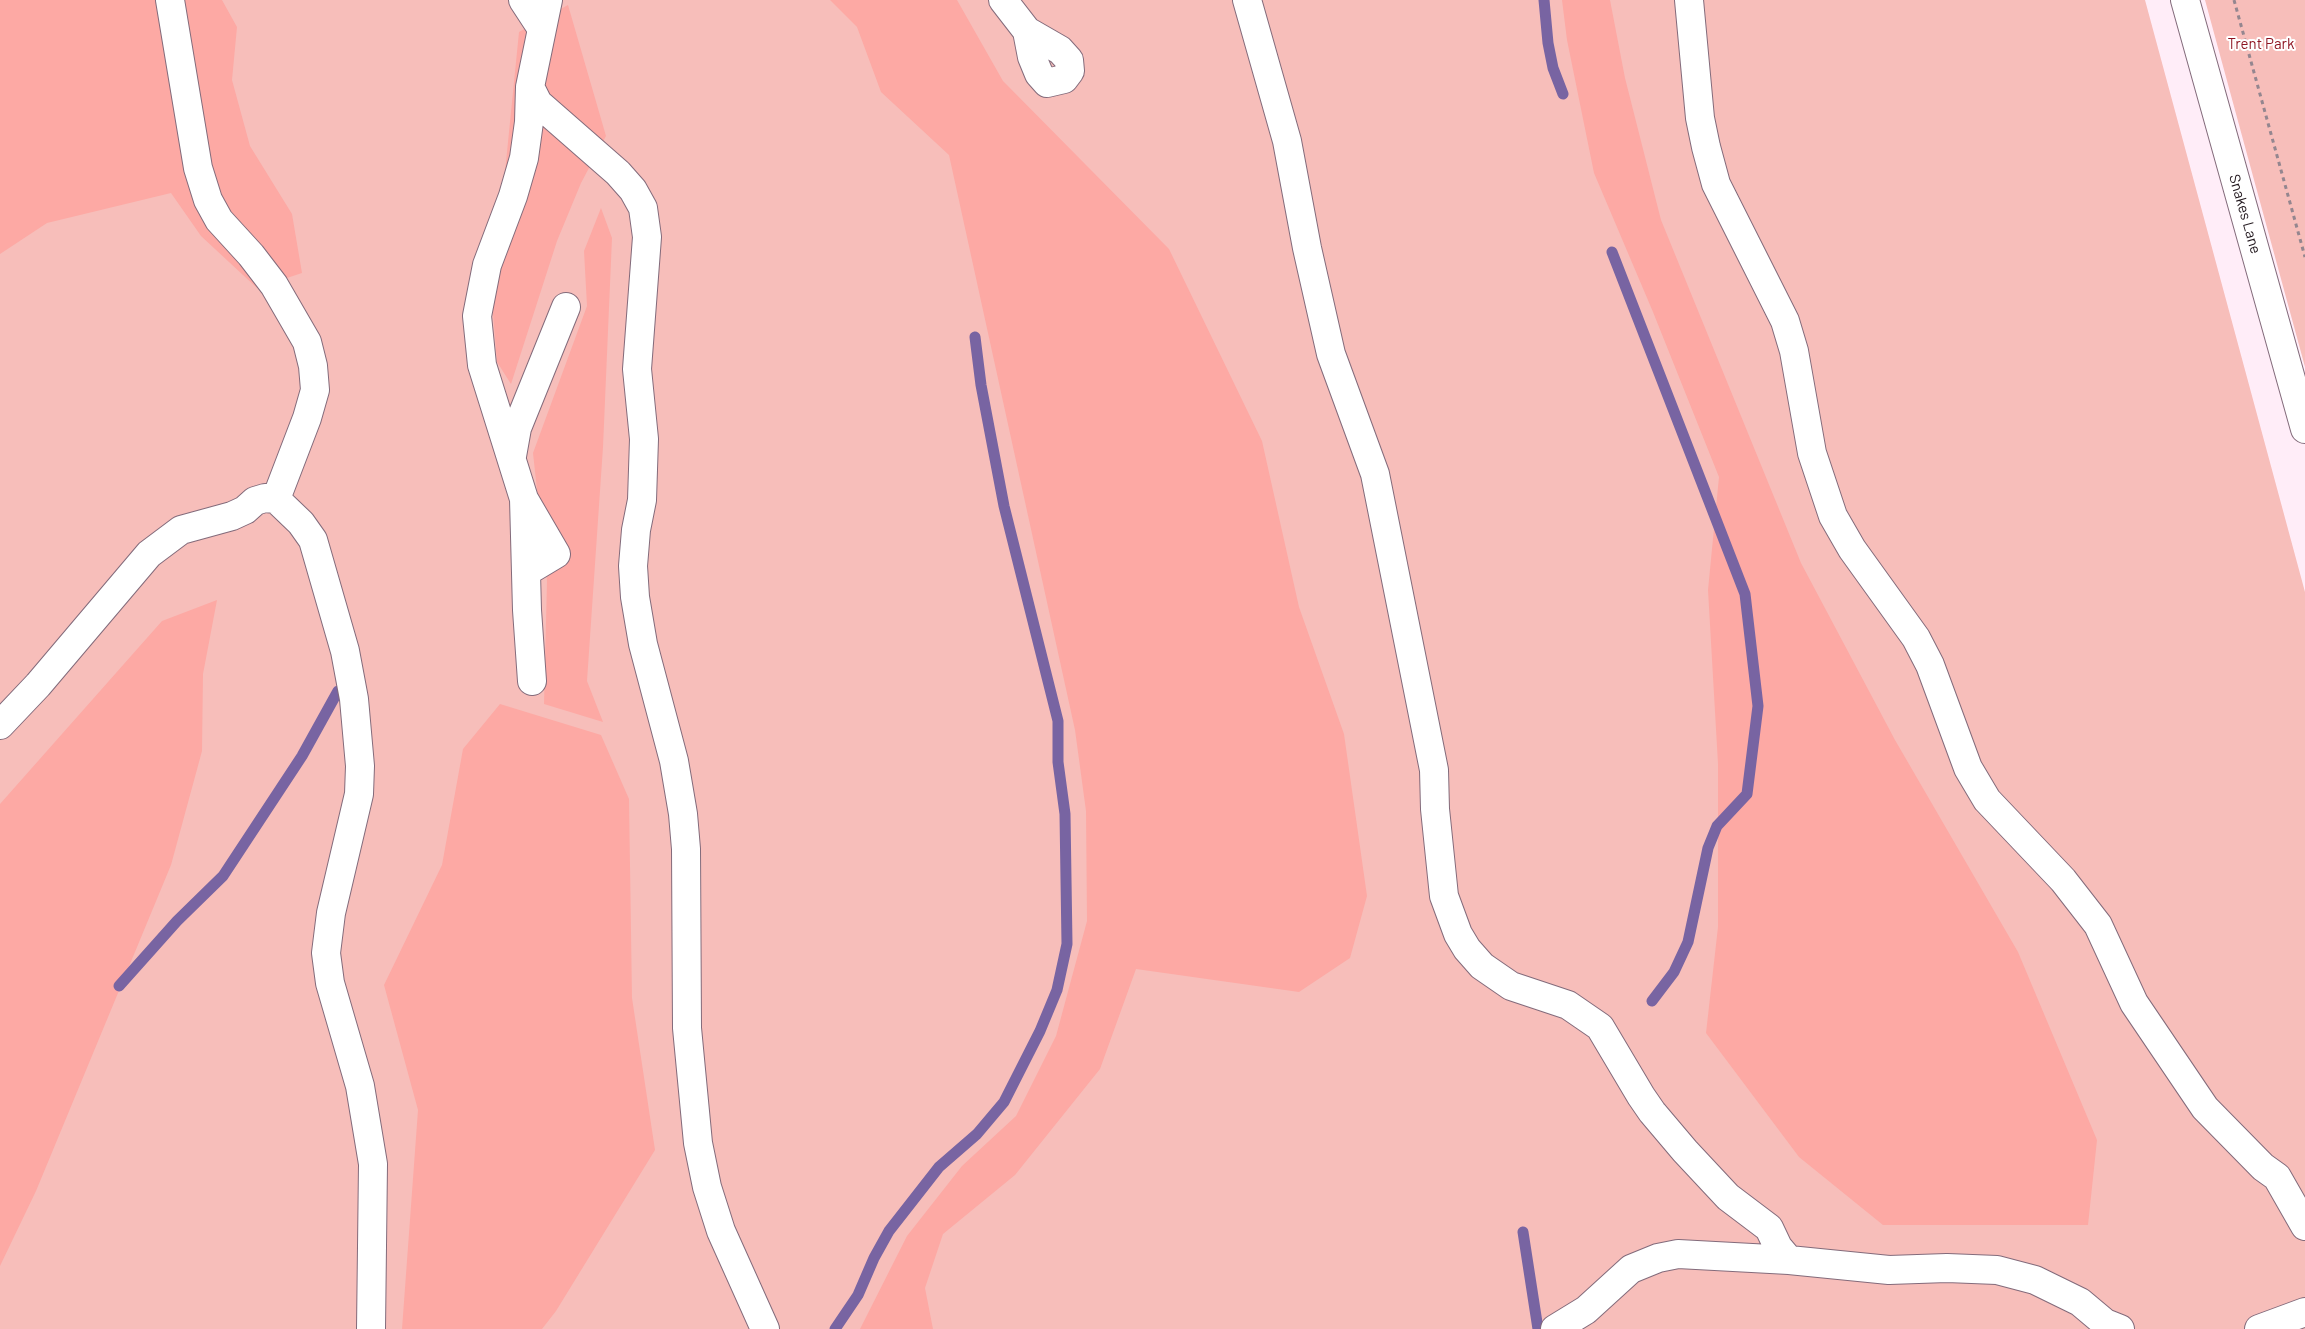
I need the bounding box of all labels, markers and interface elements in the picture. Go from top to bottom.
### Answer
park label: Trent Park [2227,35,2295,53]
street label: Snakes Lane [2225,172,2265,256]

